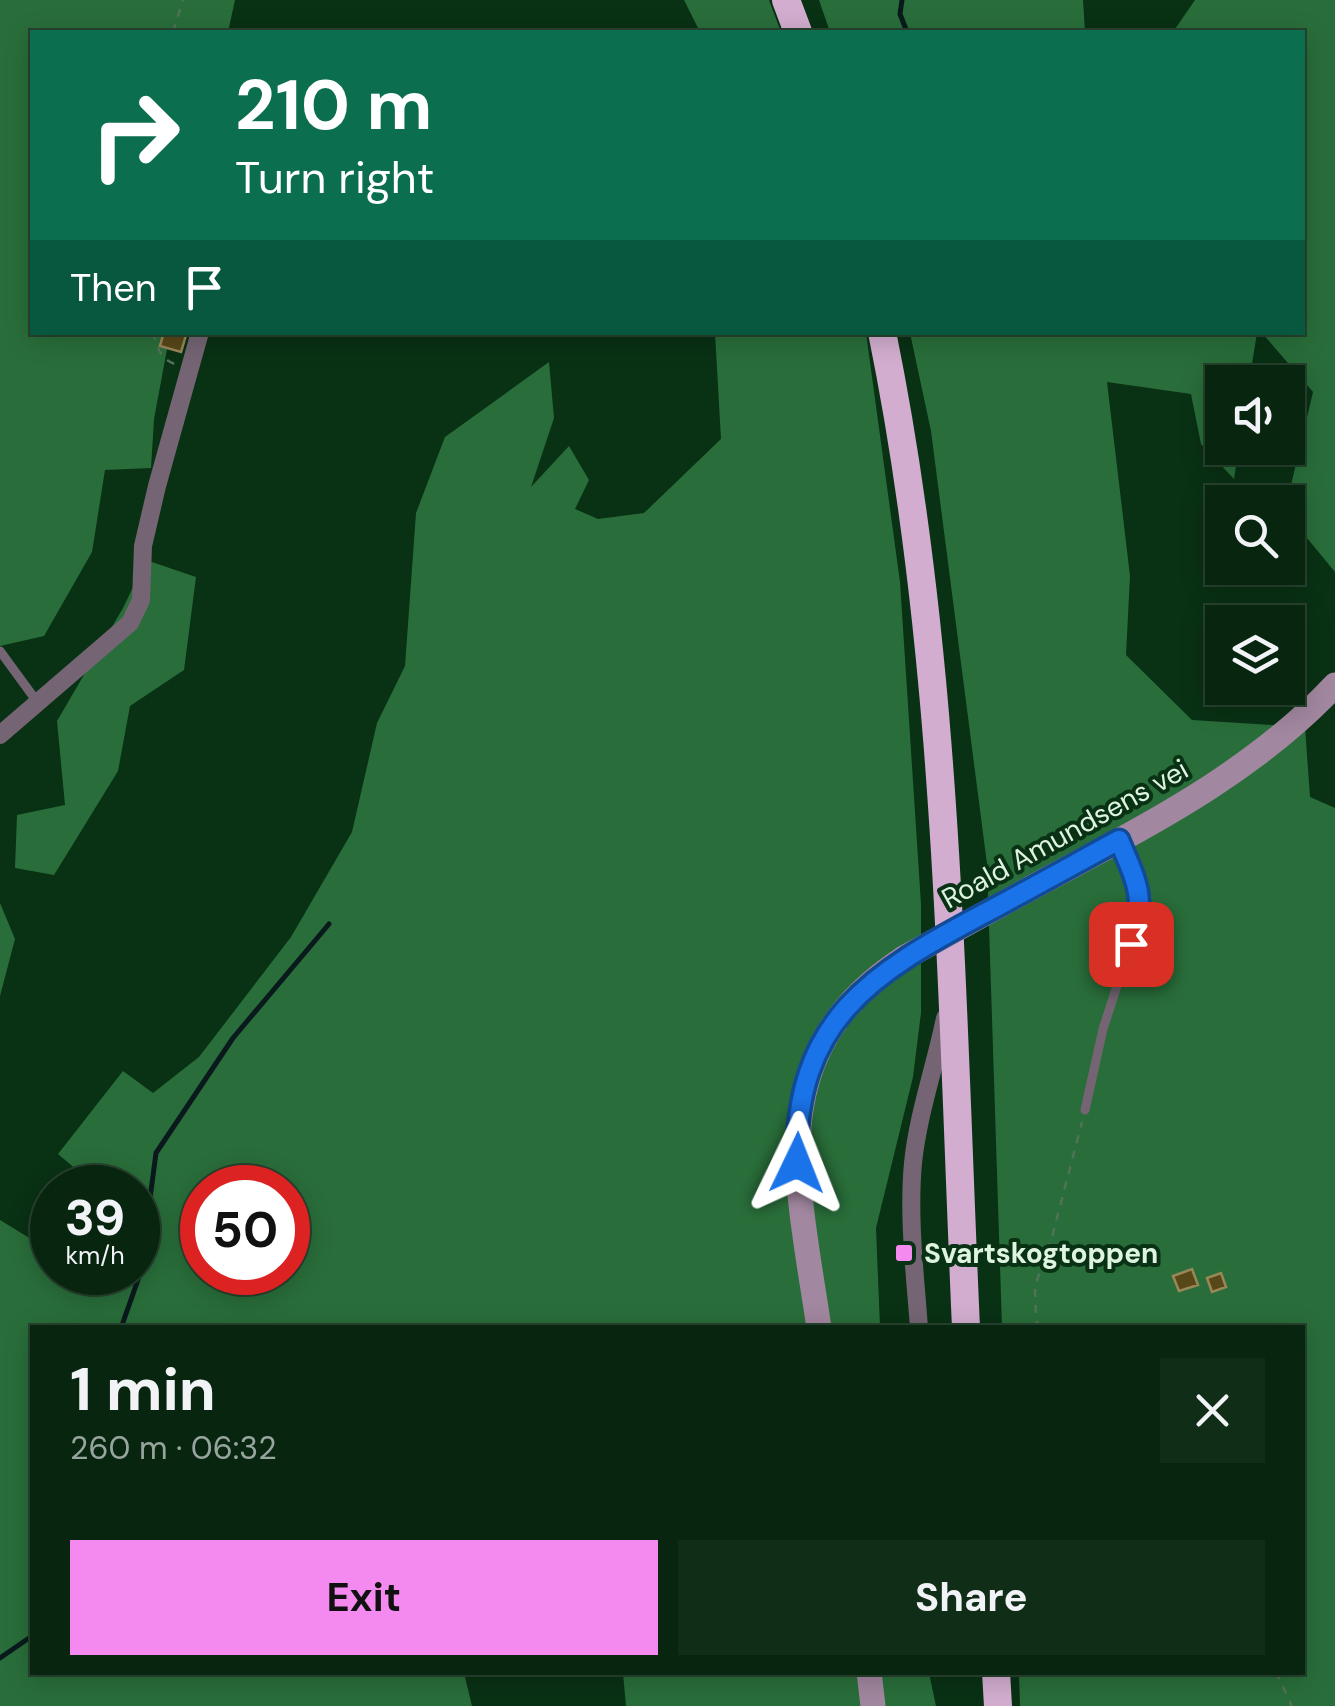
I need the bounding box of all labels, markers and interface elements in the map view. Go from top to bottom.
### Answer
text: 210 m [235,60,432,151]
icon: right [70,70,200,200]
text: Turn right [235,148,434,207]
icon: arrive [177,260,232,315]
text: Then [70,263,157,313]
map controls [1205,365,1305,705]
button: sound [1205,365,1305,465]
button: search [1205,485,1305,585]
button: layers [1205,605,1305,705]
street label: Roald Amundsens vei [935,751,1195,917]
pin [1089,902,1174,987]
icon: arrive [1104,917,1159,972]
position arrow [745,1111,849,1215]
speed limit sign: 50 [180,1165,310,1295]
text: 39 [65,1185,125,1251]
place label: Svartskogtoppen [924,1235,1158,1272]
text: km/h [65,1239,125,1272]
marker: Svartskogtoppen [893,1242,915,1264]
text: 1 min [70,1350,216,1429]
button: close [1160,1358,1265,1463]
text: 260 m · 06:32 [70,1427,277,1469]
button: Exit [70,1540,658,1655]
button: Share [678,1540,1265,1655]

